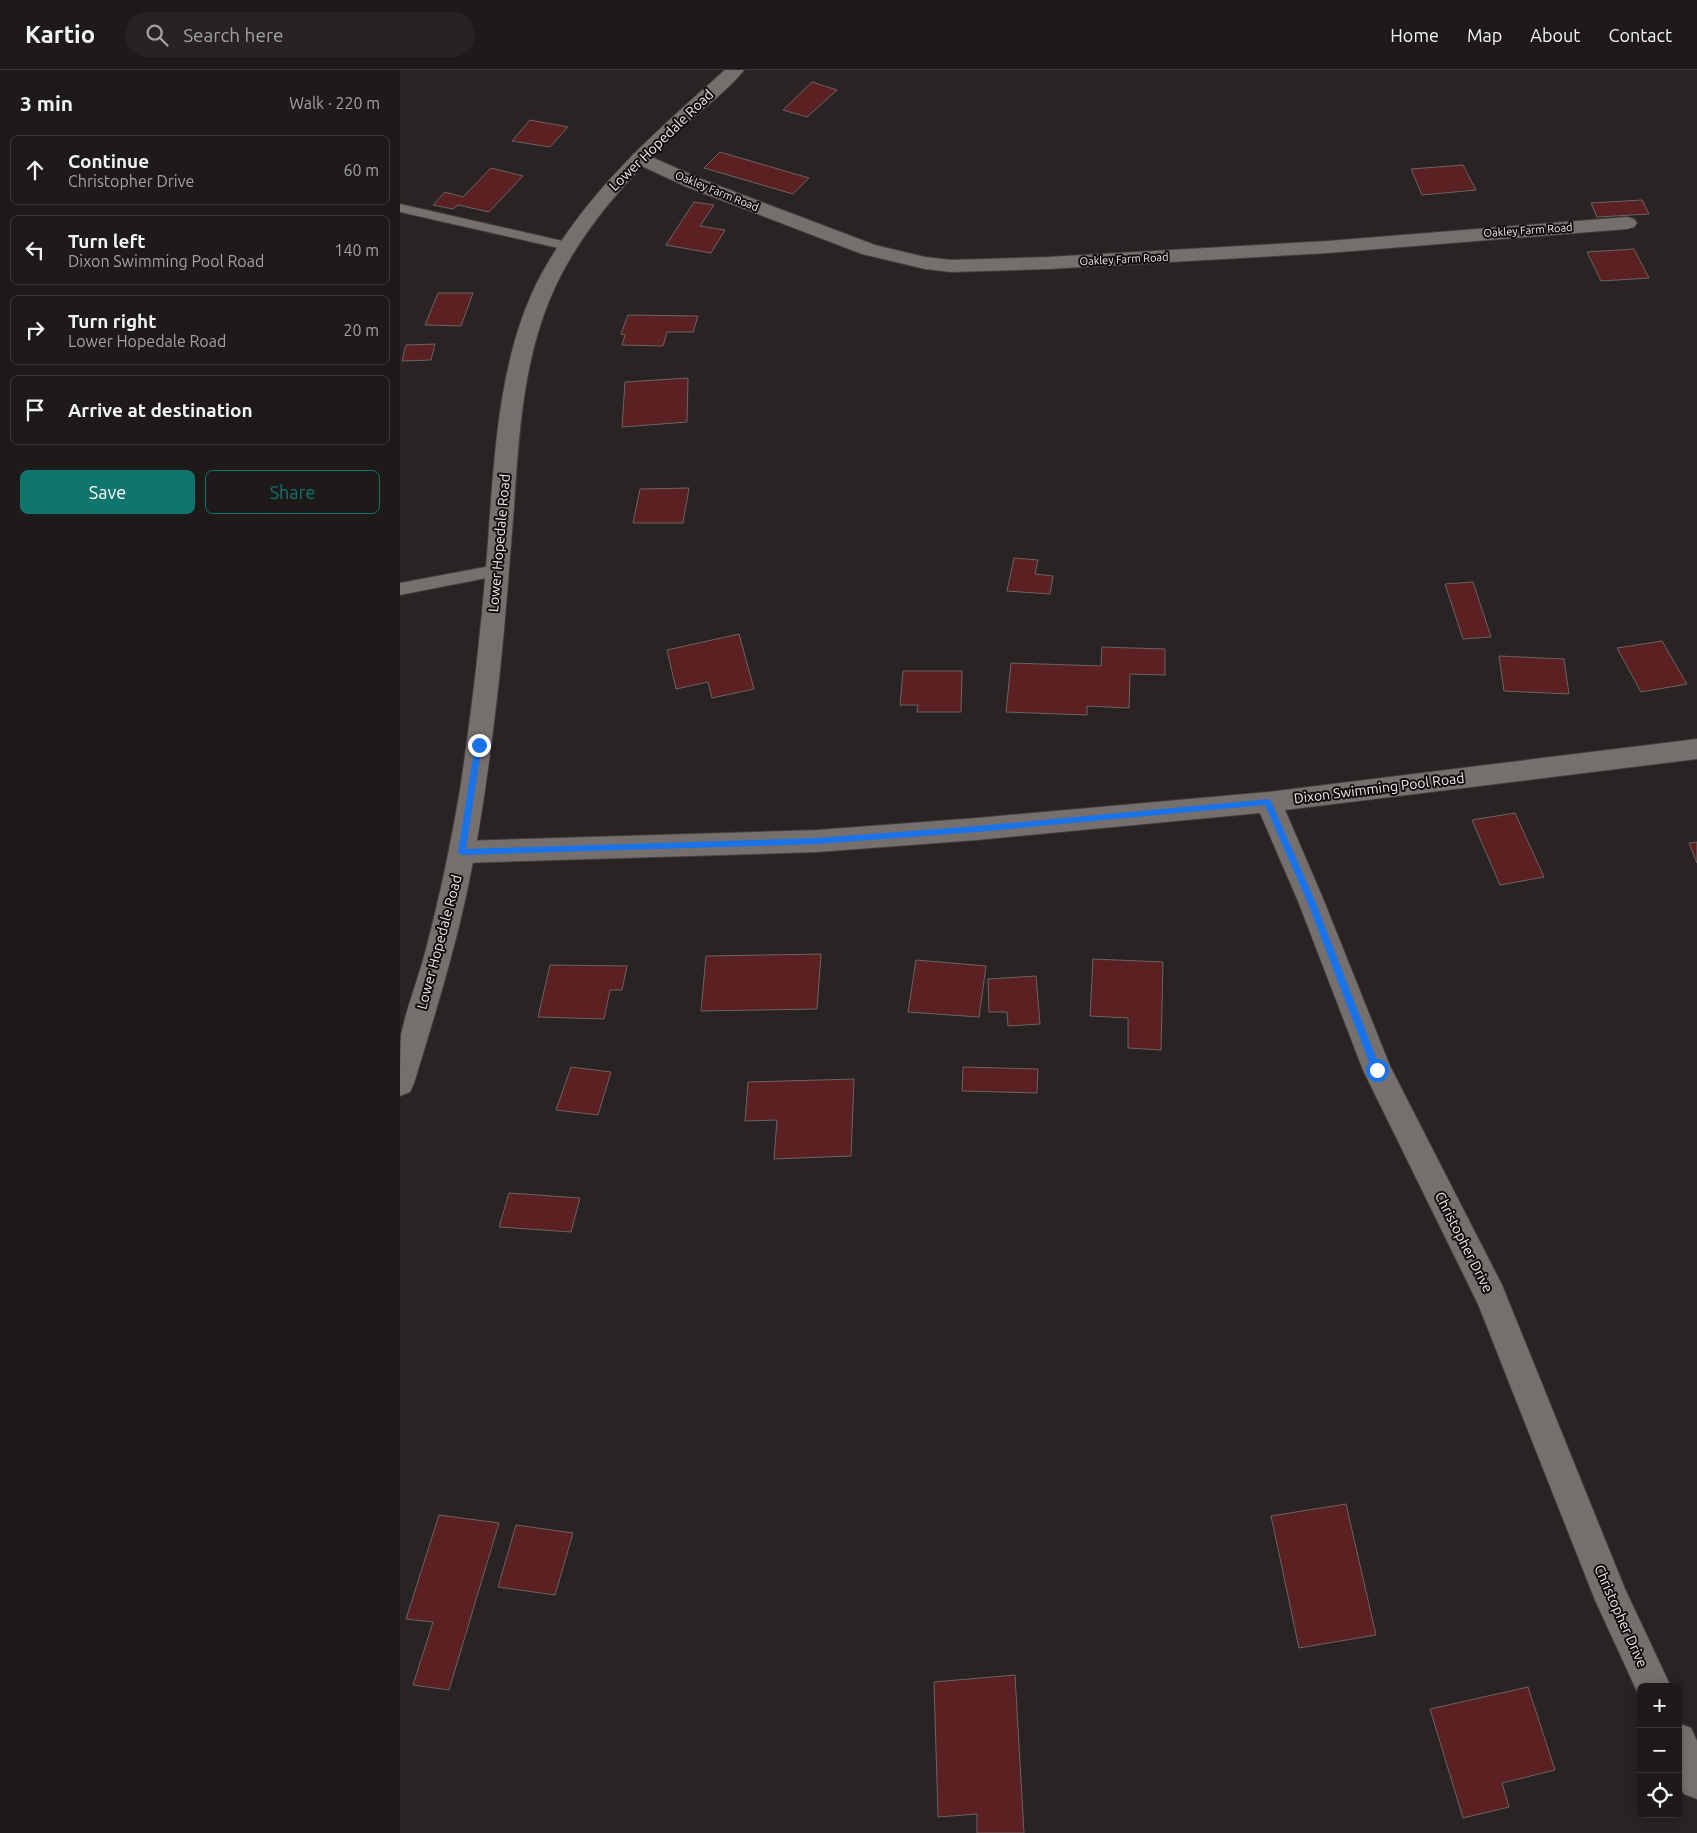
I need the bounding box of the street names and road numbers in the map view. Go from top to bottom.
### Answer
street label: Lower Hopedale Road [606,86,716,194]
street label: Oakley Farm Road [673,169,761,213]
street label: Oakley Farm Road [1483,221,1573,239]
street label: Oakley Farm Road [1079,251,1169,267]
street label: Lower Hopedale Road [485,473,513,613]
street label: Dixon Swimming Pool Road [1293,770,1465,806]
street label: Lower Hopedale Road [413,873,465,1011]
street label: Christopher Drive [1432,1189,1496,1295]
street label: Christopher Drive [1591,1562,1651,1670]

